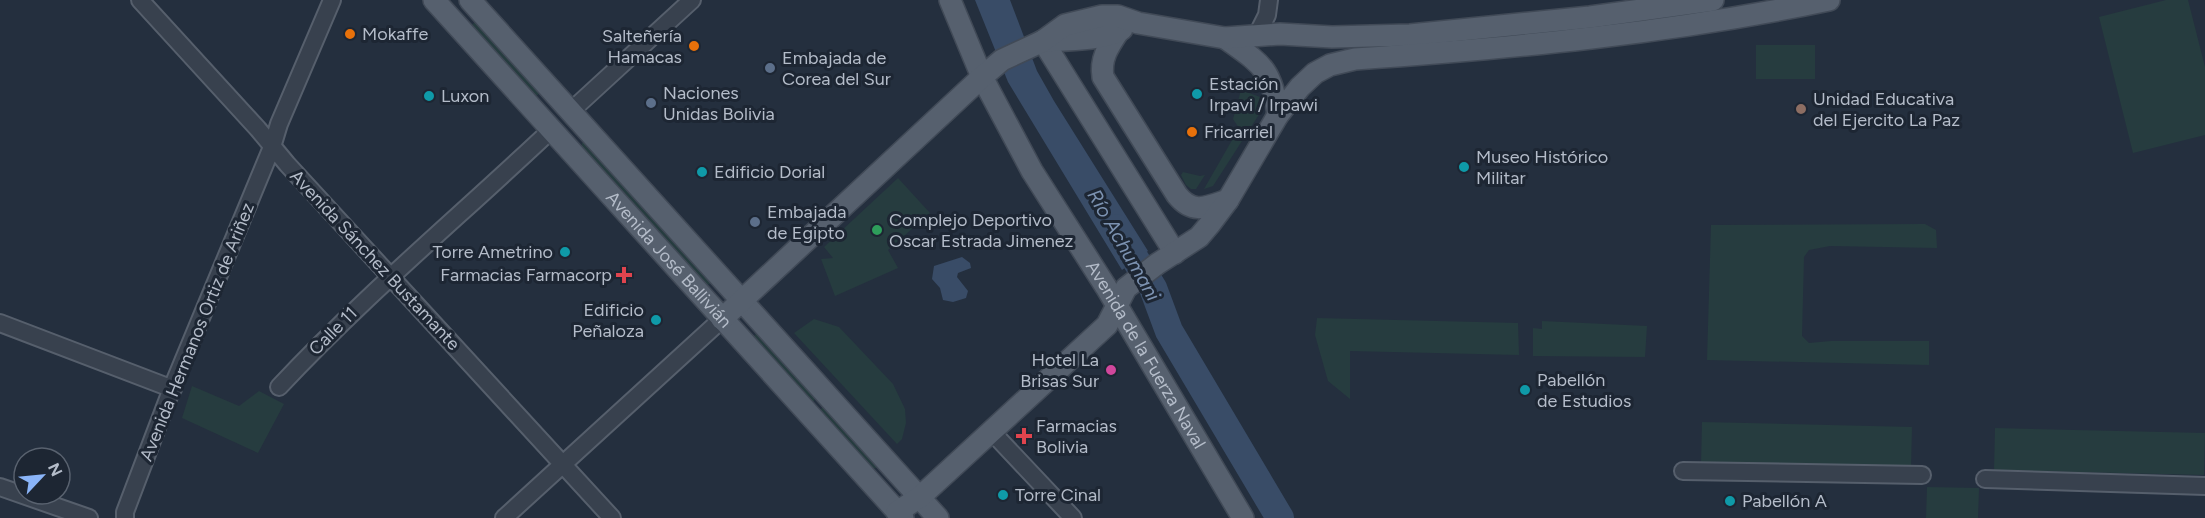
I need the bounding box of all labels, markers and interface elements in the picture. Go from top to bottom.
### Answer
place label: Mokaffe [362,23,429,45]
place label: Salteñería Hamacas [602,25,682,68]
marker: Mokaffe [343,27,357,41]
marker: Salteñería Hamacas [687,39,701,53]
place label: Embajada de Corea del Sur [782,47,891,90]
marker: Embajada de Corea del Sur [763,61,777,75]
place label: Estación Irpavi / Irpawi [1209,73,1318,116]
place label: Naciones Unidas Bolivia [663,82,775,125]
place label: Luxon [441,85,489,107]
marker: Estación Irpavi / Irpawi [1190,87,1204,101]
place label: Unidad Educativa del Ejercito La Paz [1813,88,1960,131]
marker: Luxon [422,89,436,103]
marker: Naciones Unidas Bolivia [644,96,658,110]
marker: Unidad Educativa del Ejercito La Paz [1794,102,1808,116]
place label: Fricarriel [1204,121,1273,143]
marker: Fricarriel [1185,125,1199,139]
place label: Museo Histórico Militar [1476,146,1608,189]
marker: Museo Histórico Militar [1457,160,1471,174]
place label: Edificio Dorial [714,161,825,183]
street label: Avenida Sánchez Bustamante [285,165,465,355]
marker: Edificio Dorial [695,165,709,179]
water label: Río Achumani [1082,185,1166,305]
street label: Avenida José Ballivián [601,186,736,332]
street label: Avenida Hermanos Ortiz de Ariñez [135,199,259,464]
place label: Embajada de Egipto [767,201,846,244]
place label: Complejo Deportivo Oscar Estrada Jimenez [889,209,1074,252]
marker: Embajada de Egipto [748,215,762,229]
marker: Complejo Deportivo Oscar Estrada Jimenez [870,223,884,237]
place label: Torre Ametrino [432,241,553,263]
marker: Torre Ametrino [558,245,572,259]
street label: Avenida de la Fuerza Naval [1081,257,1210,453]
place label: Farmacias Farmacorp [440,264,612,286]
marker: Farmacias Farmacorp [617,268,631,282]
place label: Edificio Peñaloza [572,299,644,342]
street label: Calle 11 [304,302,362,360]
marker: Edificio Peñaloza [649,313,663,327]
place label: Hotel La Brisas Sur [1020,349,1099,392]
marker: Hotel La Brisas Sur [1104,363,1118,377]
place label: Pabellón de Estudios [1537,369,1631,412]
marker: Pabellón de Estudios [1518,383,1532,397]
place label: Farmacias Bolivia [1036,415,1117,458]
marker: Farmacias Bolivia [1017,429,1031,443]
north arrow [12,446,72,506]
text: N [44,460,66,479]
place label: Torre Cinal [1015,484,1101,506]
marker: Torre Cinal [996,488,1010,502]
place label: Pabellón A [1742,490,1827,512]
marker: Pabellón A [1723,494,1737,508]

